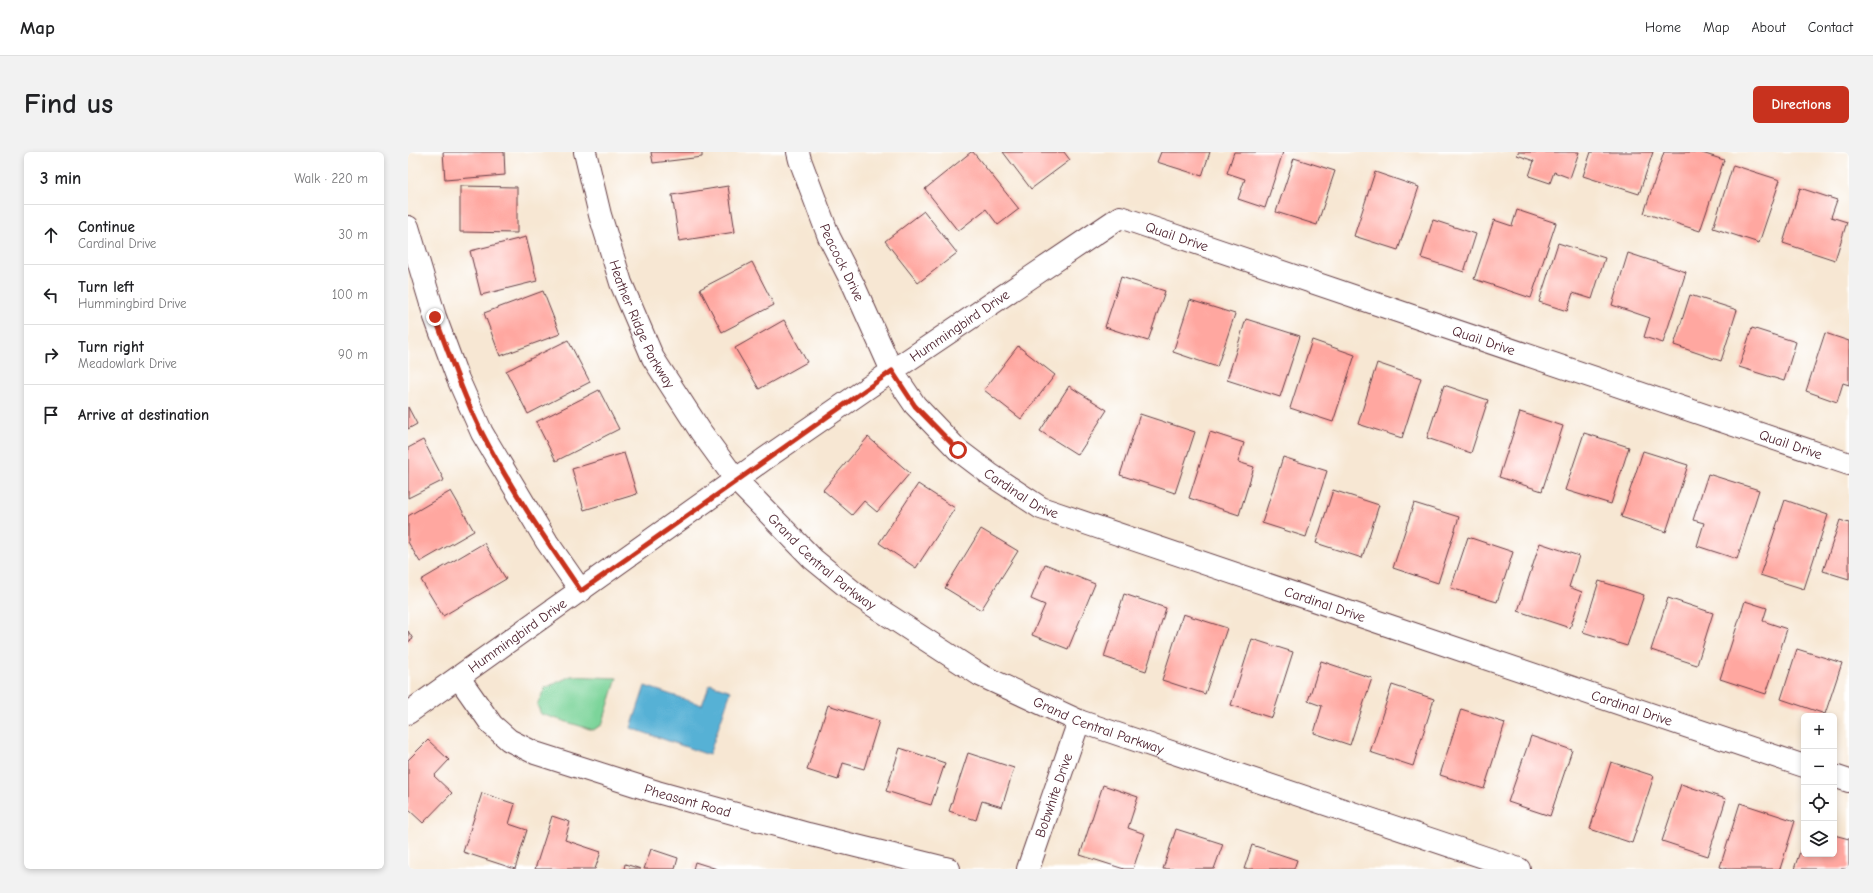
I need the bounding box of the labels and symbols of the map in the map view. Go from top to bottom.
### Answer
street label: Quail Drive [1143,218,1211,255]
street label: Peacock Drive [816,221,868,304]
street label: Heather Ridge Parkway [606,258,679,392]
street label: Hummingbird Drive [906,286,1013,365]
route end [426,308,444,326]
street label: Quail Drive [1450,322,1518,359]
street label: Quail Drive [1757,426,1824,463]
route start [949,441,967,459]
street label: Cardinal Drive [981,464,1061,522]
street label: Grand Central Parkway [765,510,880,614]
street label: Cardinal Drive [1282,582,1368,626]
street label: Hummingbird Drive [465,594,570,676]
street label: Cardinal Drive [1589,686,1675,729]
street label: Grand Central Parkway [1031,692,1167,758]
street label: Bobwhite Drive [1031,751,1076,840]
street label: Pheasant Road [642,780,733,821]

